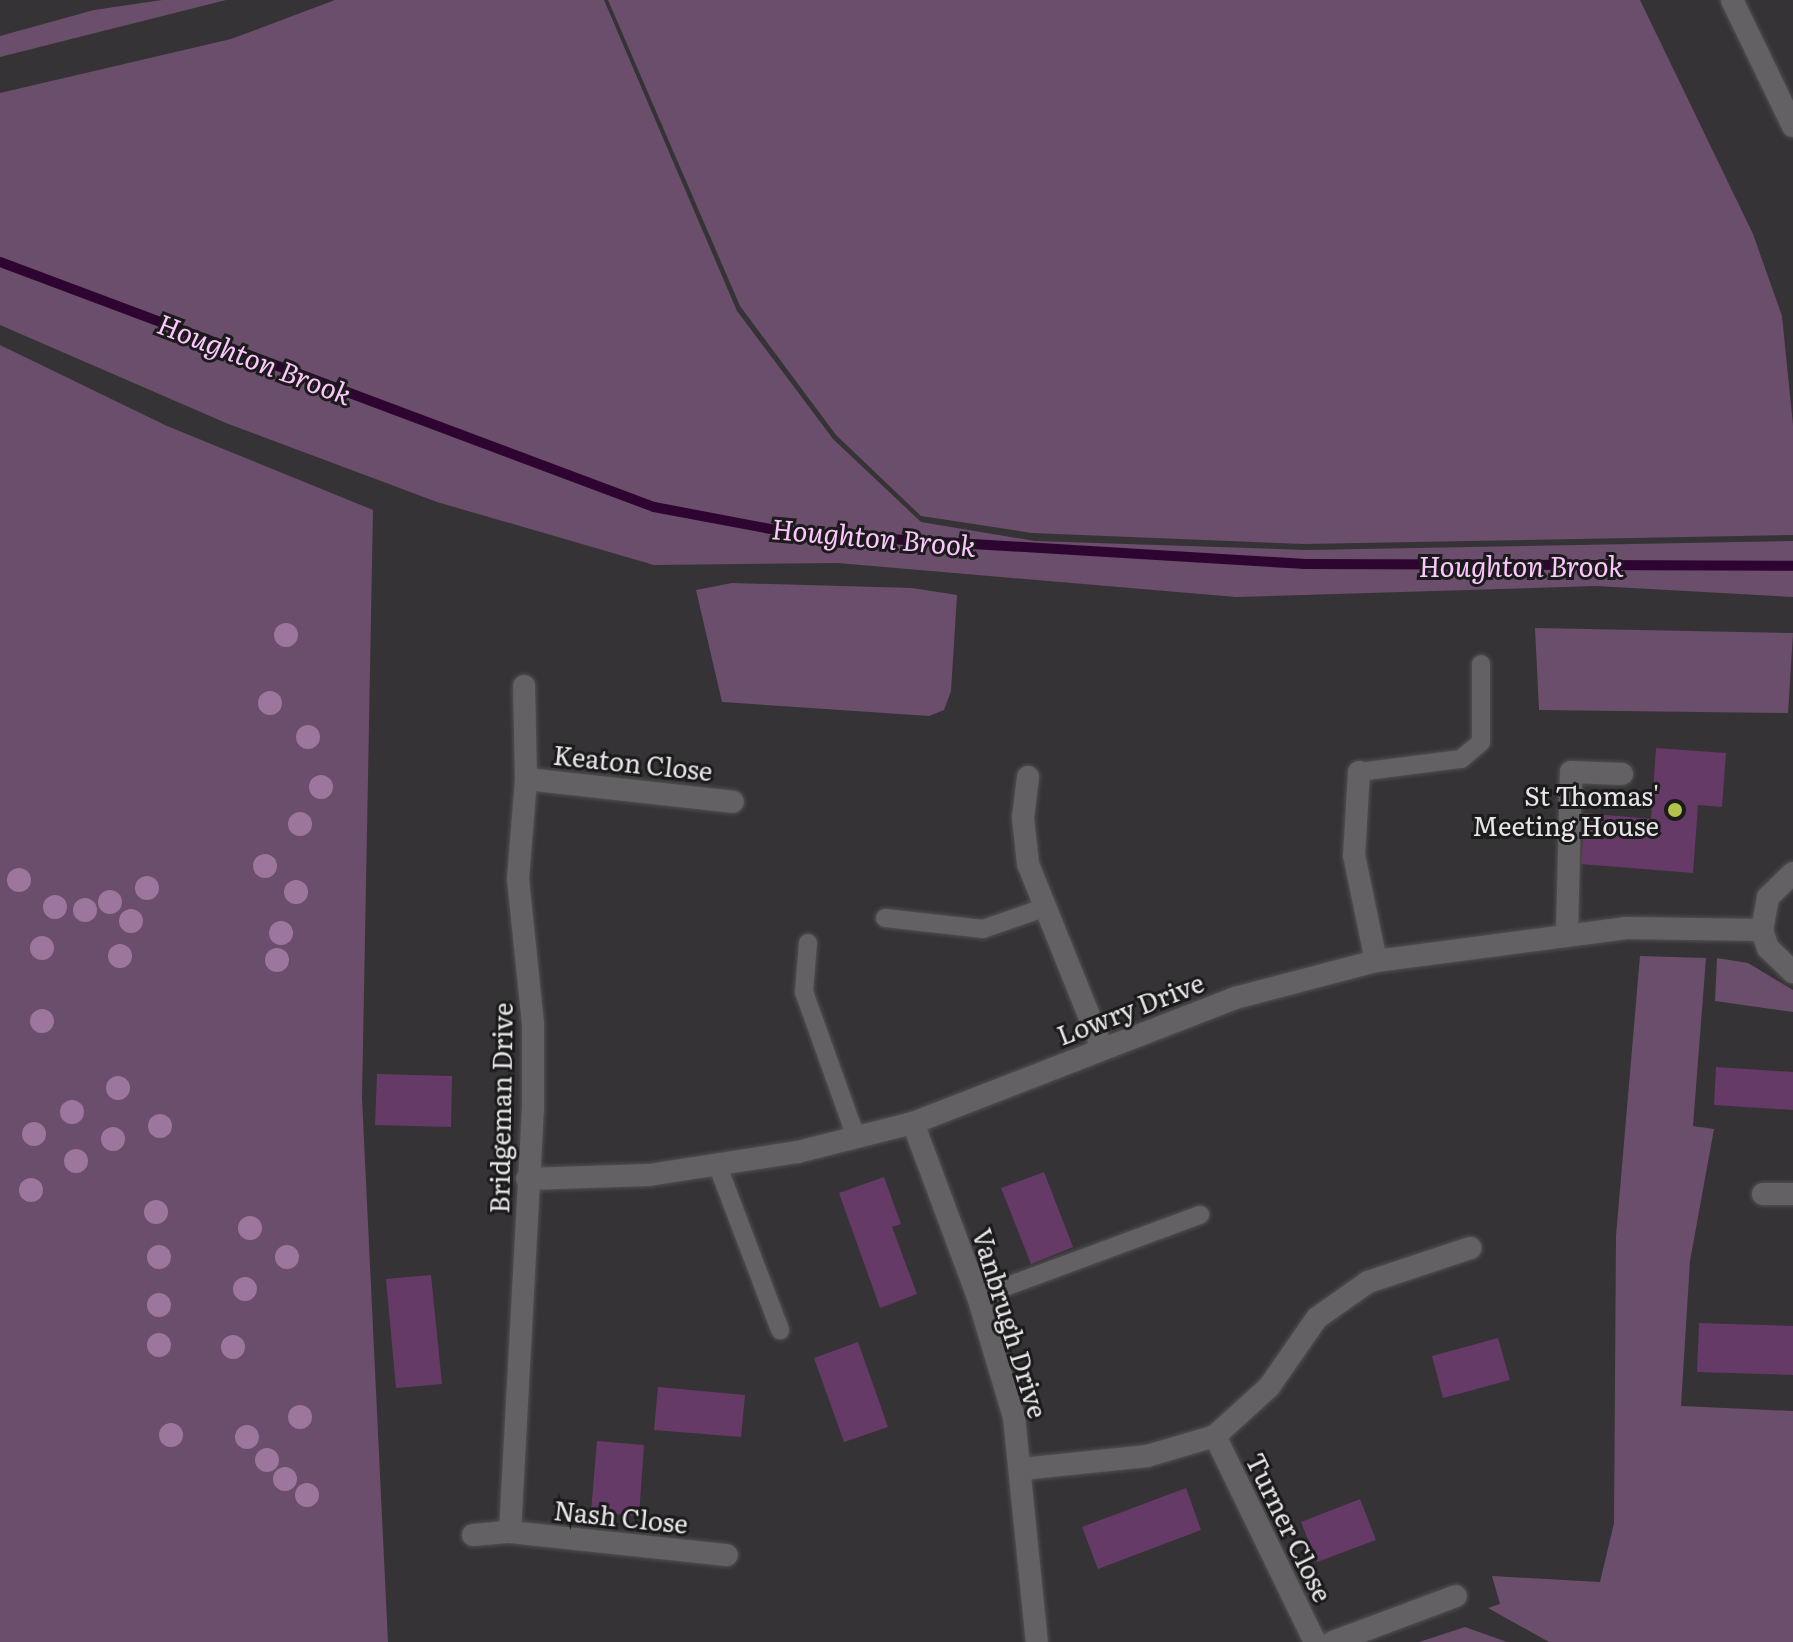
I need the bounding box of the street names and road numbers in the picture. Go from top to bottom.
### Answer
street label: Keaton Close [552,738,714,786]
street label: Lowry Drive [1052,966,1208,1050]
street label: Bridgeman Drive [483,1002,517,1214]
street label: Vanbrugh Drive [967,1224,1055,1422]
street label: Turner Close [1241,1447,1339,1607]
street label: Nash Close [552,1493,690,1539]

